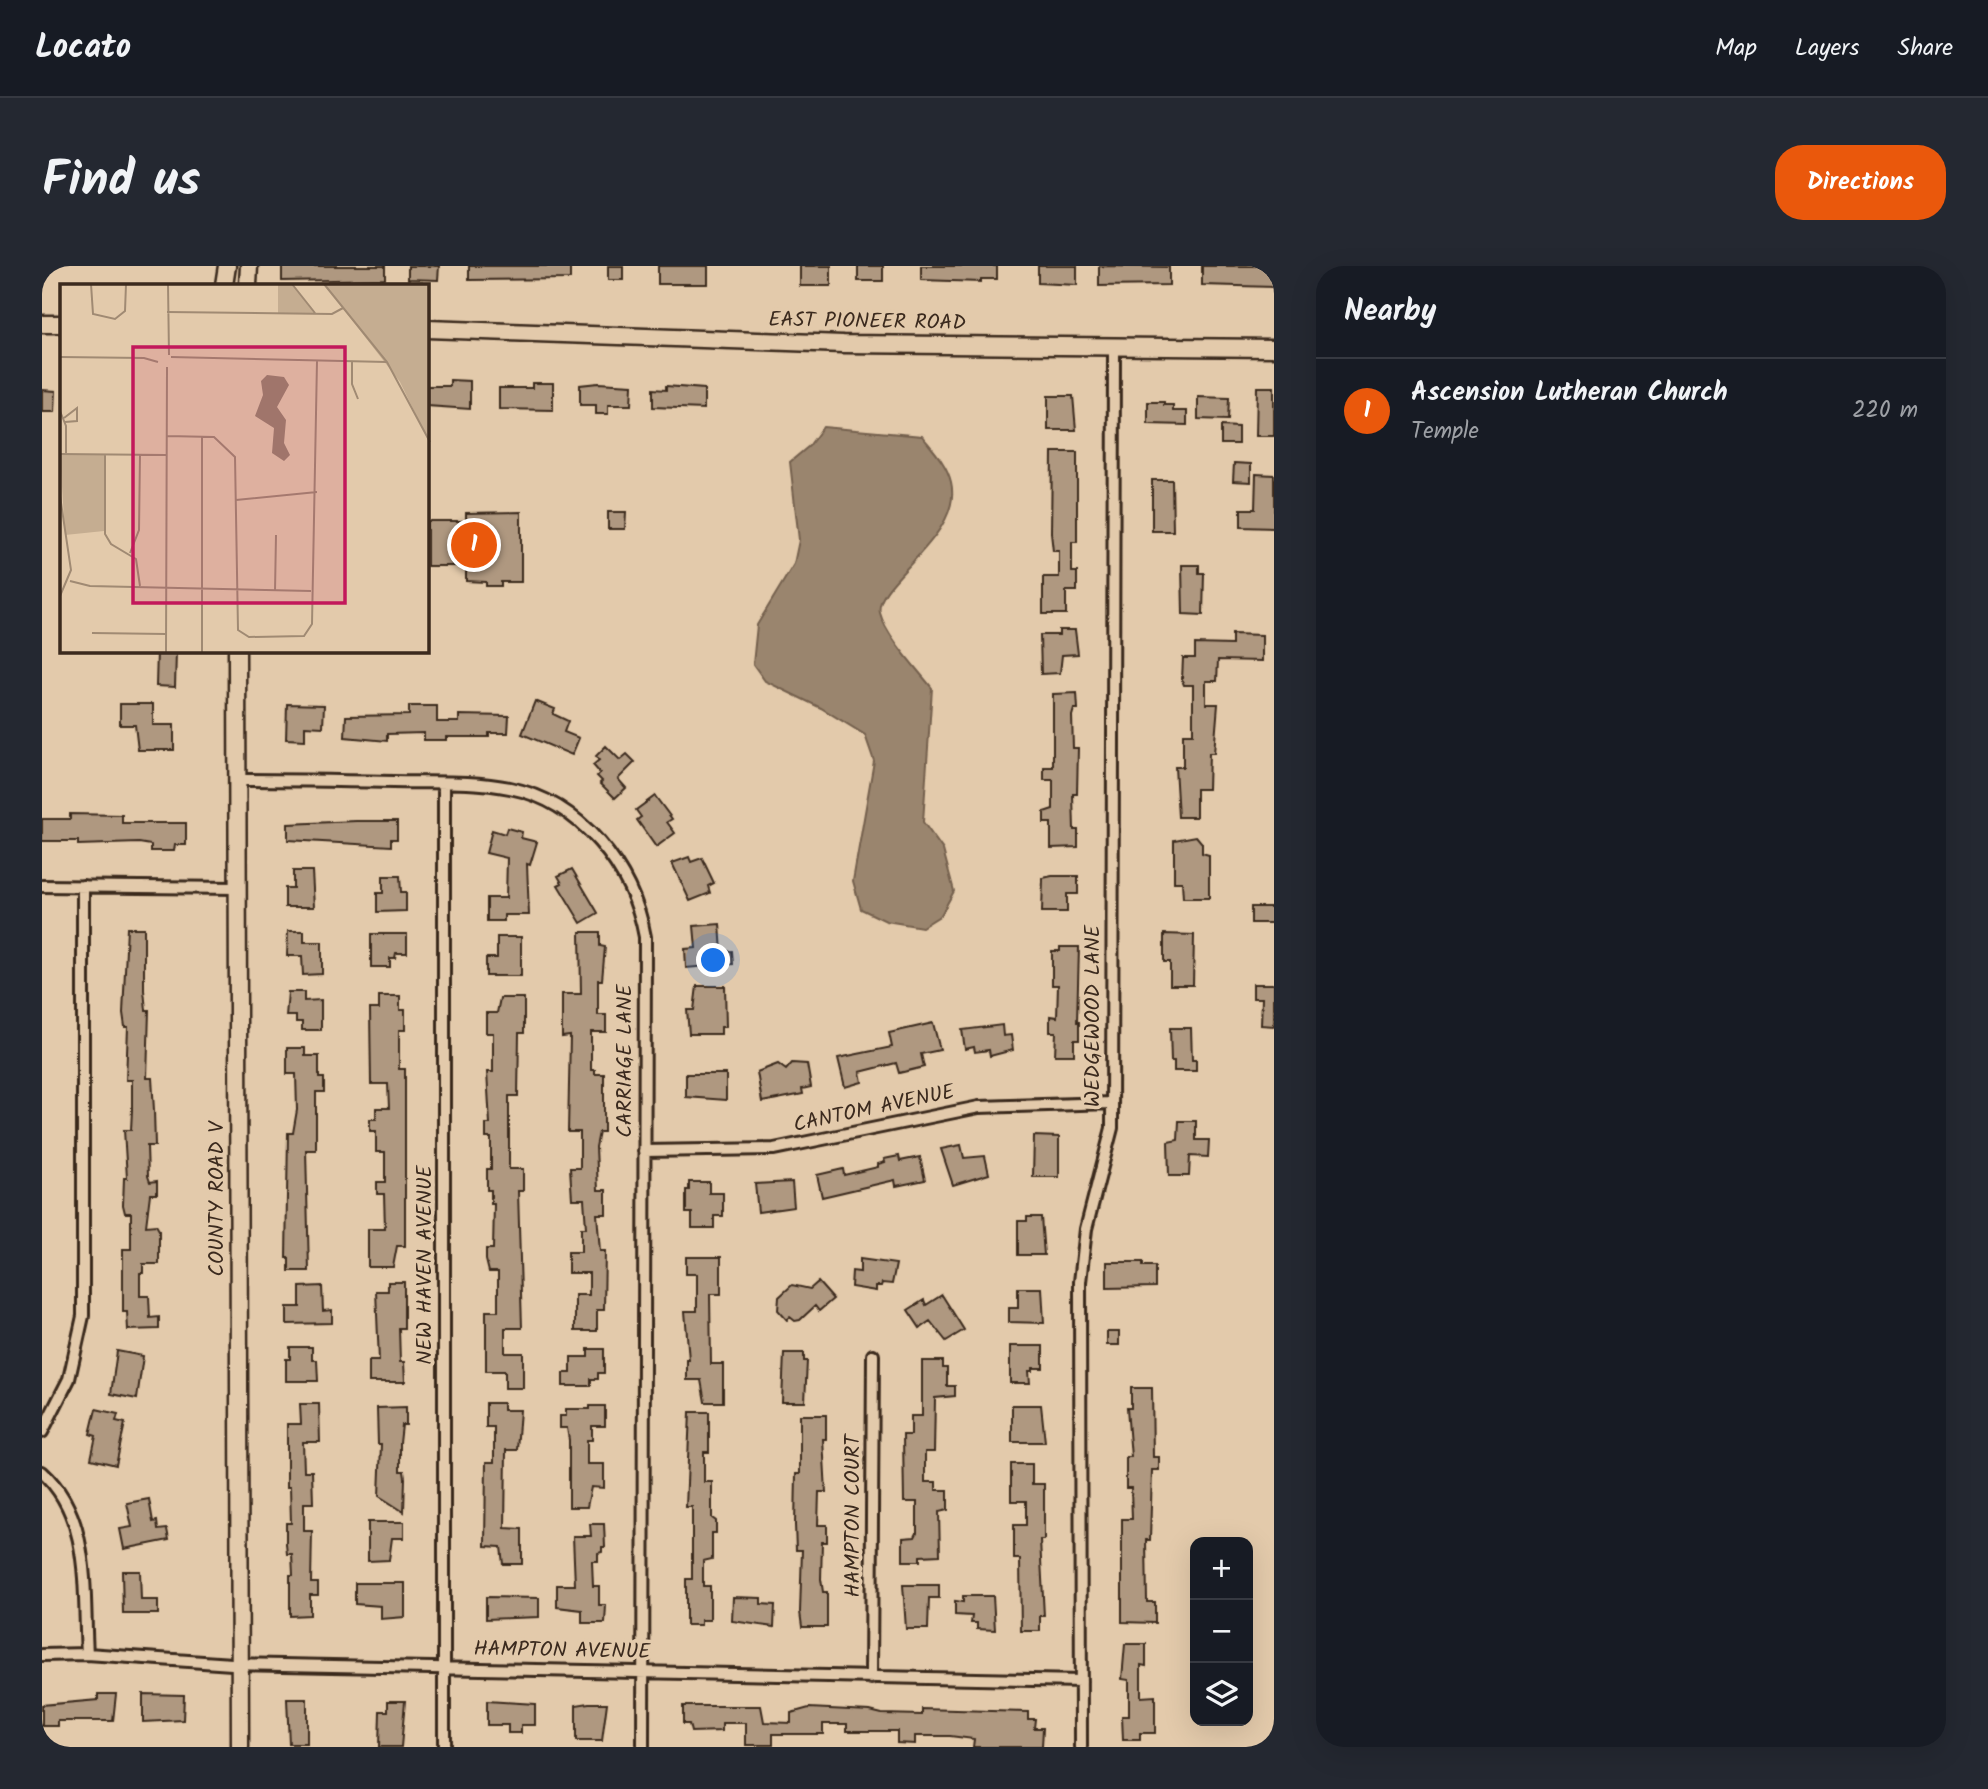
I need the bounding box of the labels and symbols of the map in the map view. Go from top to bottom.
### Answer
inset map [60,284,429,653]
street label: EAST PIONEER ROAD [768,304,966,340]
pin: 1 [451,519,497,571]
street label: WEDGEWOOD LANE [1077,924,1110,1107]
your location [696,943,730,977]
street label: CARRIAGE LANE [609,984,642,1138]
street label: CANTOM AVENUE [790,1076,958,1142]
street label: COUNTY ROAD V [201,1120,234,1277]
street label: NEW HAVEN AVENUE [409,1165,442,1365]
street label: HAMPTON COURT [837,1433,870,1598]
street label: HAMPTON AVENUE [473,1633,651,1669]

